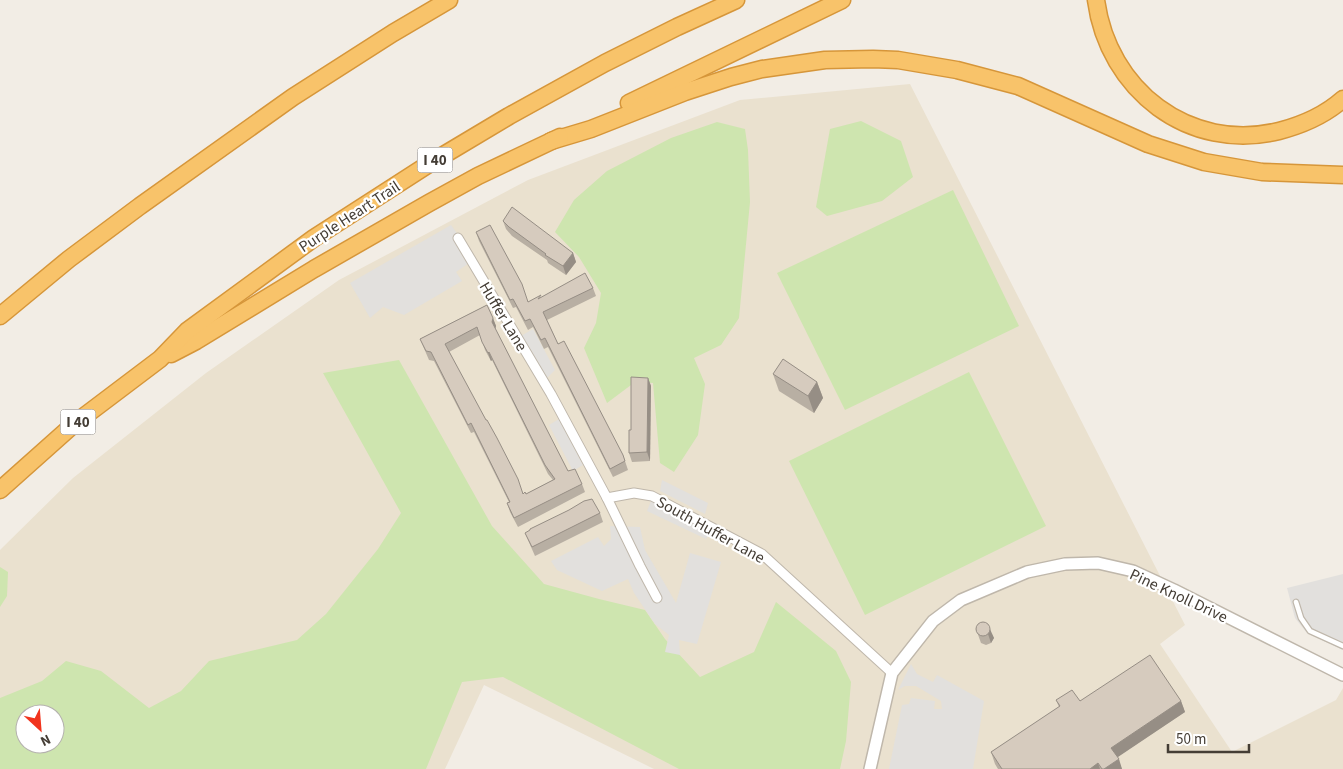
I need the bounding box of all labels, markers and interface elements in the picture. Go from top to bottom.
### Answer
road number: I 40 [418,148,452,172]
street label: Purple Heart Trail [295,176,405,258]
street label: Huffer Lane [474,278,533,355]
road number: I 40 [60,410,96,434]
street label: South Huffer Lane [652,491,769,569]
street label: Pine Knoll Drive [1126,564,1231,628]
north arrow [15,704,65,754]
scale bar [1168,722,1249,754]
text: N [37,729,54,751]
text: 50 m [1176,729,1206,750]

